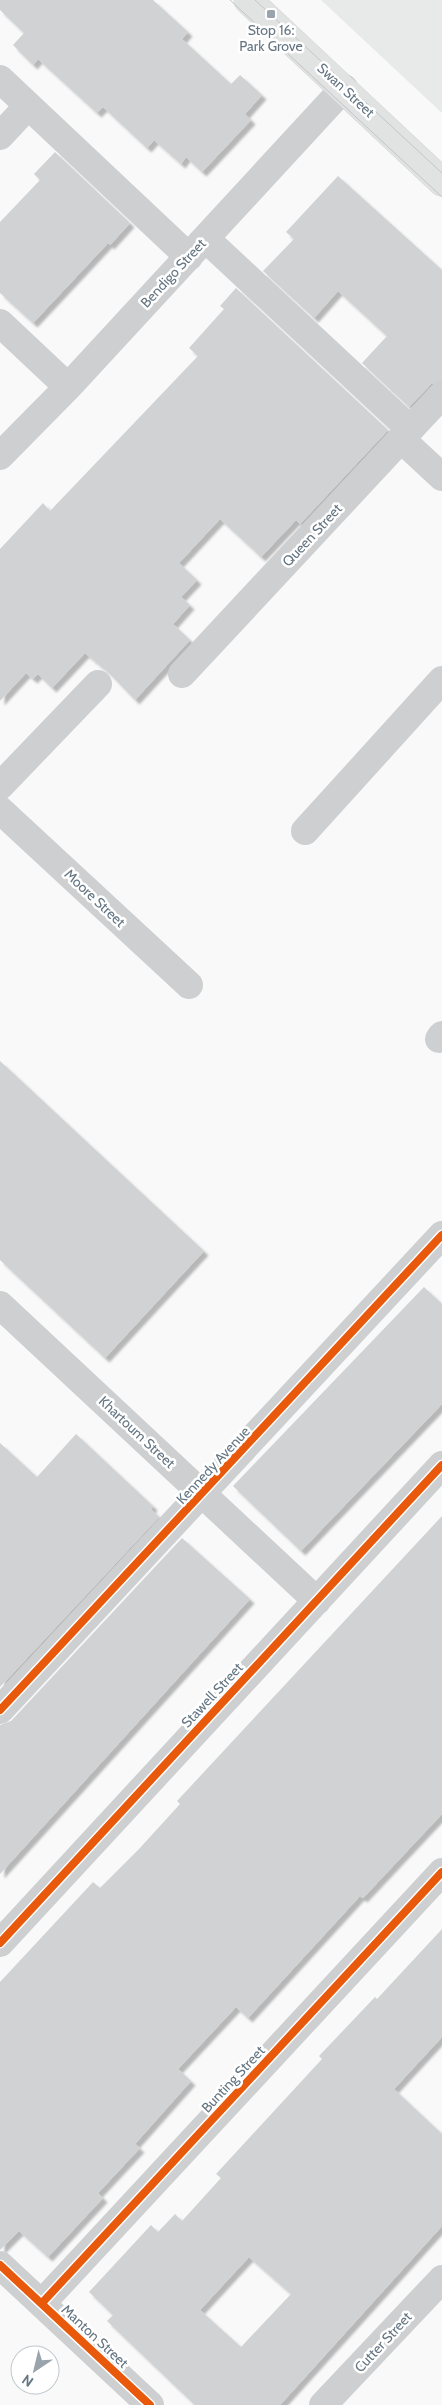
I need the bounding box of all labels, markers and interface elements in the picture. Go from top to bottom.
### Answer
marker: Stop 16: Park Grove [265,8,277,20]
place label: Stop 16: Park Grove [239,21,303,55]
street label: Swan Street [314,59,379,121]
street label: Bendigo Street [136,235,210,311]
street label: Queen Street [278,500,346,570]
street label: Moore Street [61,865,130,931]
street label: Khartoum Street [95,1392,179,1472]
street label: Kennedy Avenue [172,1422,254,1508]
street label: Stawell Street [177,1659,247,1731]
street label: Bunting Street [197,2042,269,2116]
street label: Manton Street [58,2300,132,2372]
street label: Cutter Street [351,2308,416,2376]
north arrow [10,2345,60,2395]
text: N [18,2370,37,2391]

